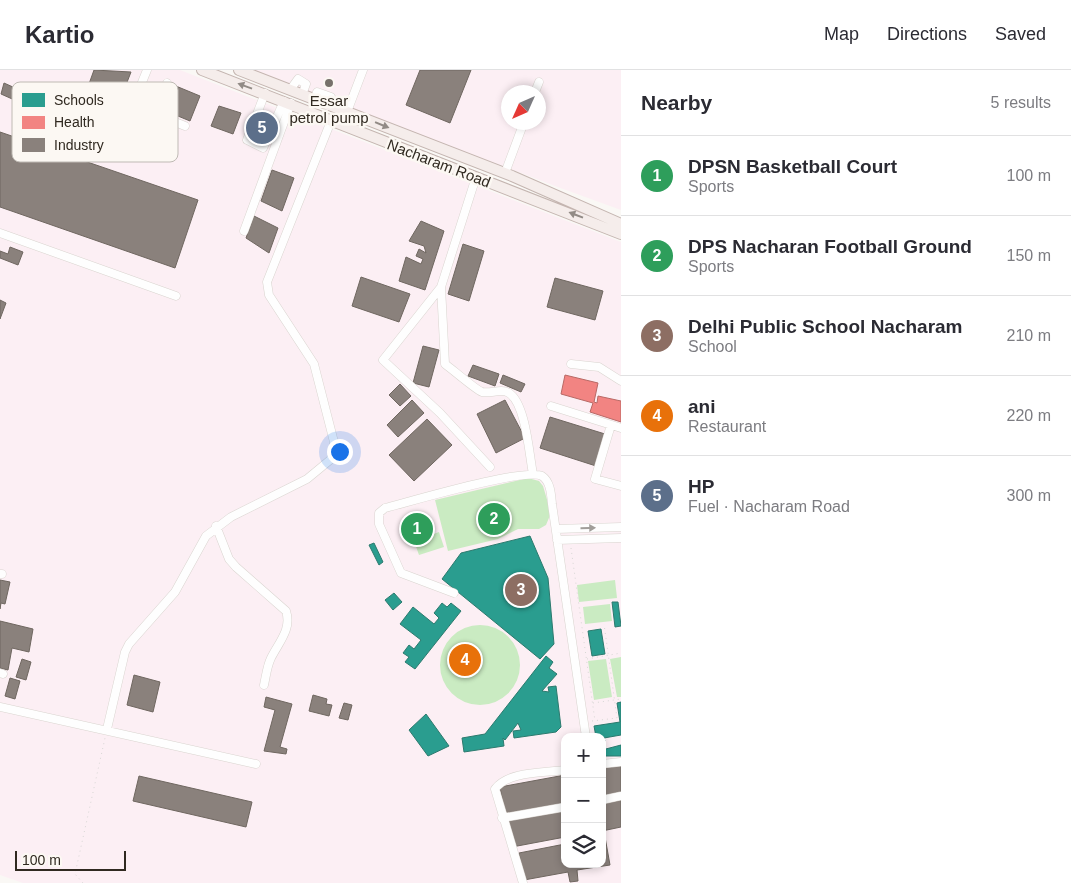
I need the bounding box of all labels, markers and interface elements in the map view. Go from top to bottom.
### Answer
text: Kartio [25,21,94,48]
text: Map [824,24,859,44]
text: Directions [887,24,967,44]
text: Saved [995,24,1046,44]
marker: Essar petrol pump [323,77,335,89]
legend [12,82,178,162]
one-way arrow [238,82,253,89]
north arrow [501,85,546,130]
text: Nearby [641,91,712,114]
text: Schools [54,92,104,108]
place label: Essar petrol pump [289,92,369,126]
text: 5 results [991,94,1051,111]
pin: 5 [246,109,278,147]
text: Health [54,114,94,130]
one-way arrow [375,121,390,129]
street label: Nacharam Road [385,135,493,191]
text: Industry [54,137,104,153]
text: DPSN Basketball Court [688,156,897,177]
text: 1 [653,167,661,184]
text: 100 m [1007,167,1051,184]
text: Sports [688,178,734,195]
one-way arrow [568,211,583,219]
text: DPS Nacharan Football Ground [688,236,972,257]
text: 2 [653,247,661,264]
text: 150 m [1007,247,1051,264]
text: Sports [688,258,734,275]
text: Delhi Public School Nacharam [688,316,963,337]
text: 3 [653,327,661,344]
text: 210 m [1007,327,1051,344]
text: School [688,338,737,355]
text: ani [688,396,715,417]
text: 4 [653,407,661,424]
text: 220 m [1007,407,1051,424]
text: Restaurant [688,418,766,435]
your location [327,439,353,465]
text: HP [688,476,714,497]
text: 5 [653,487,661,504]
text: 300 m [1007,487,1051,504]
text: Fuel · Nacharam Road [688,498,850,515]
pin: 2 [478,500,510,538]
pin: 1 [401,510,433,548]
one-way arrow [581,524,597,532]
pin: 3 [505,571,537,609]
pin: 4 [449,641,481,679]
map controls [561,733,606,868]
button: + [561,733,606,778]
button: − [561,778,606,823]
button: layers [561,823,606,868]
scale bar [15,848,126,871]
text: 100 m [22,852,61,868]

